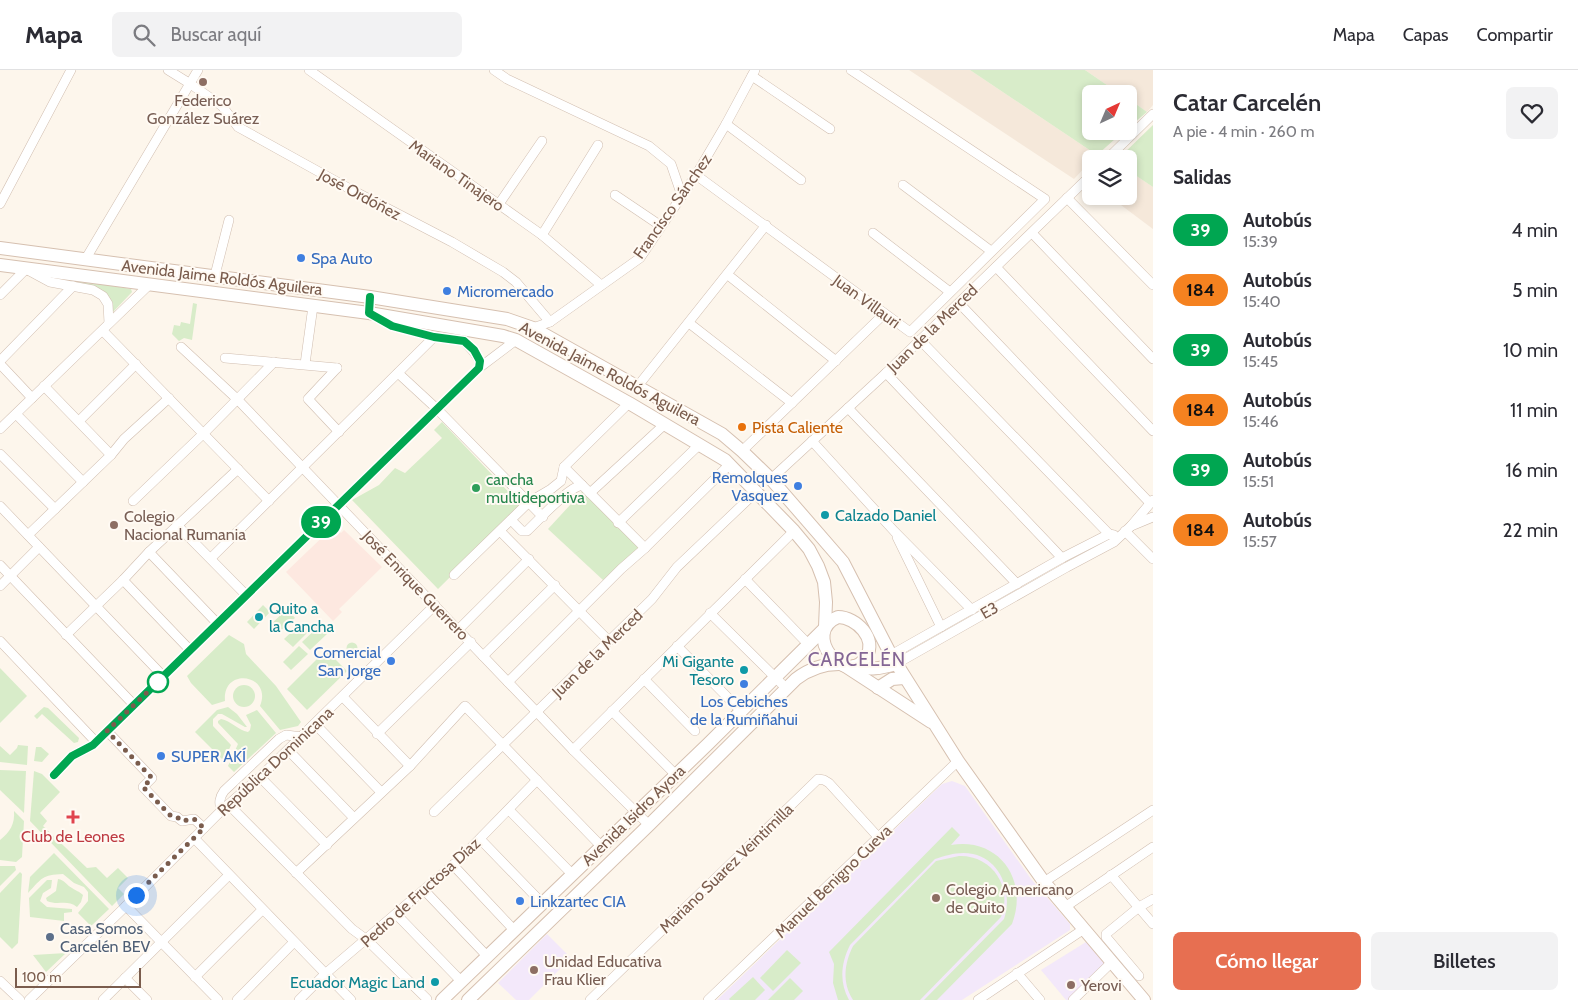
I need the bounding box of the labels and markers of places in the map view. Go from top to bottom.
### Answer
marker: Federico González Suárez [197,76,209,88]
place label: Federico González Suárez [147,91,260,128]
place label: Spa Auto [311,249,373,268]
marker: Spa Auto [295,252,307,264]
place label: Micromercado [457,282,554,301]
marker: Micromercado [441,285,453,297]
place label: Pista Caliente [752,418,843,437]
marker: Pista Caliente [736,421,748,433]
place label: Remolques Vasquez [712,468,788,505]
place label: cancha multideportiva [486,470,585,507]
marker: Remolques Vasquez [792,480,804,492]
marker: cancha multideportiva [470,482,482,494]
place label: Calzado Daniel [835,506,937,525]
place label: Colegio Nacional Rumania [124,507,246,544]
marker: Calzado Daniel [819,509,831,521]
marker: Colegio Nacional Rumania [108,519,120,531]
place label: Quito a la Cancha [269,599,334,636]
marker: Quito a la Cancha [253,611,265,623]
place label: Comercial San Jorge [313,643,381,680]
place label: Mi Gigante Tesoro [662,652,734,689]
marker: Comercial San Jorge [385,655,397,667]
marker: Mi Gigante Tesoro [738,664,750,676]
unlabelled marker [147,671,169,693]
marker: Los Cebiches de la Rumiñahui [738,678,750,690]
place label: Los Cebiches de la Rumiñahui [690,692,798,729]
place label: SUPER AKÍ [171,747,246,766]
marker: SUPER AKÍ [155,750,167,762]
marker: Club de Leones [66,810,80,824]
place label: Club de Leones [21,827,125,846]
place label: Colegio Americano de Quito [946,880,1074,917]
place label: Linkzartec CIA [530,892,626,911]
marker: Colegio Americano de Quito [930,892,942,904]
marker: Linkzartec CIA [514,895,526,907]
place label: Casa Somos Carcelén BEV [60,919,151,956]
marker: Casa Somos Carcelén BEV [44,931,56,943]
place label: Unidad Educativa Frau Klier [544,952,662,989]
marker: Unidad Educativa Frau Klier [528,964,540,976]
place label: Ecuador Magic Land [290,973,425,992]
marker: Ecuador Magic Land [429,976,441,988]
place label: Yerovi [1080,976,1122,995]
marker: Yerovi [1065,979,1077,991]

